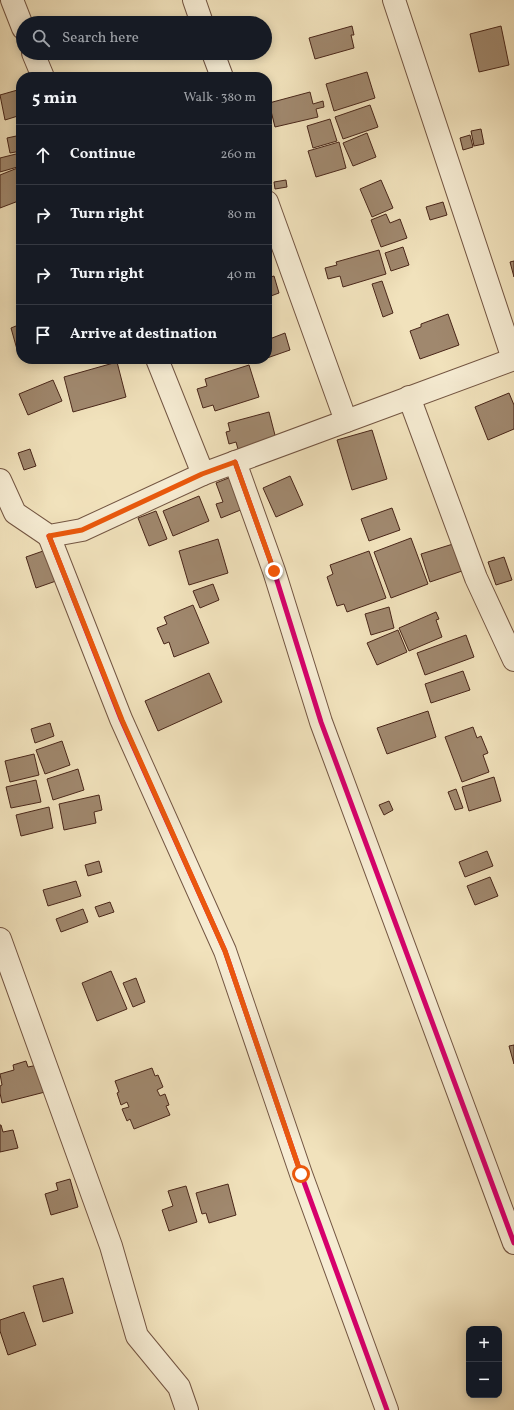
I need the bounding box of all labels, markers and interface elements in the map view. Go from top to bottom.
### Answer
search box [16,16,272,60]
icon: search [30,27,52,49]
text: Search here [62,28,139,49]
text: 5 min [32,87,77,110]
text: Walk · 380 m [183,89,256,107]
icon: ahead [32,144,54,166]
text: Continue [70,144,135,165]
text: 260 m [221,146,256,164]
icon: right [32,204,54,226]
text: Turn right [70,204,144,225]
text: 80 m [227,206,256,224]
icon: right [32,264,54,286]
text: Turn right [70,264,144,285]
text: 40 m [227,266,256,284]
icon: arrive [32,324,54,346]
text: Arrive at destination [70,324,217,345]
route end [265,562,283,580]
route start [292,1165,310,1183]
map controls [466,1326,502,1398]
button: + [466,1326,502,1362]
button: − [466,1362,502,1398]

